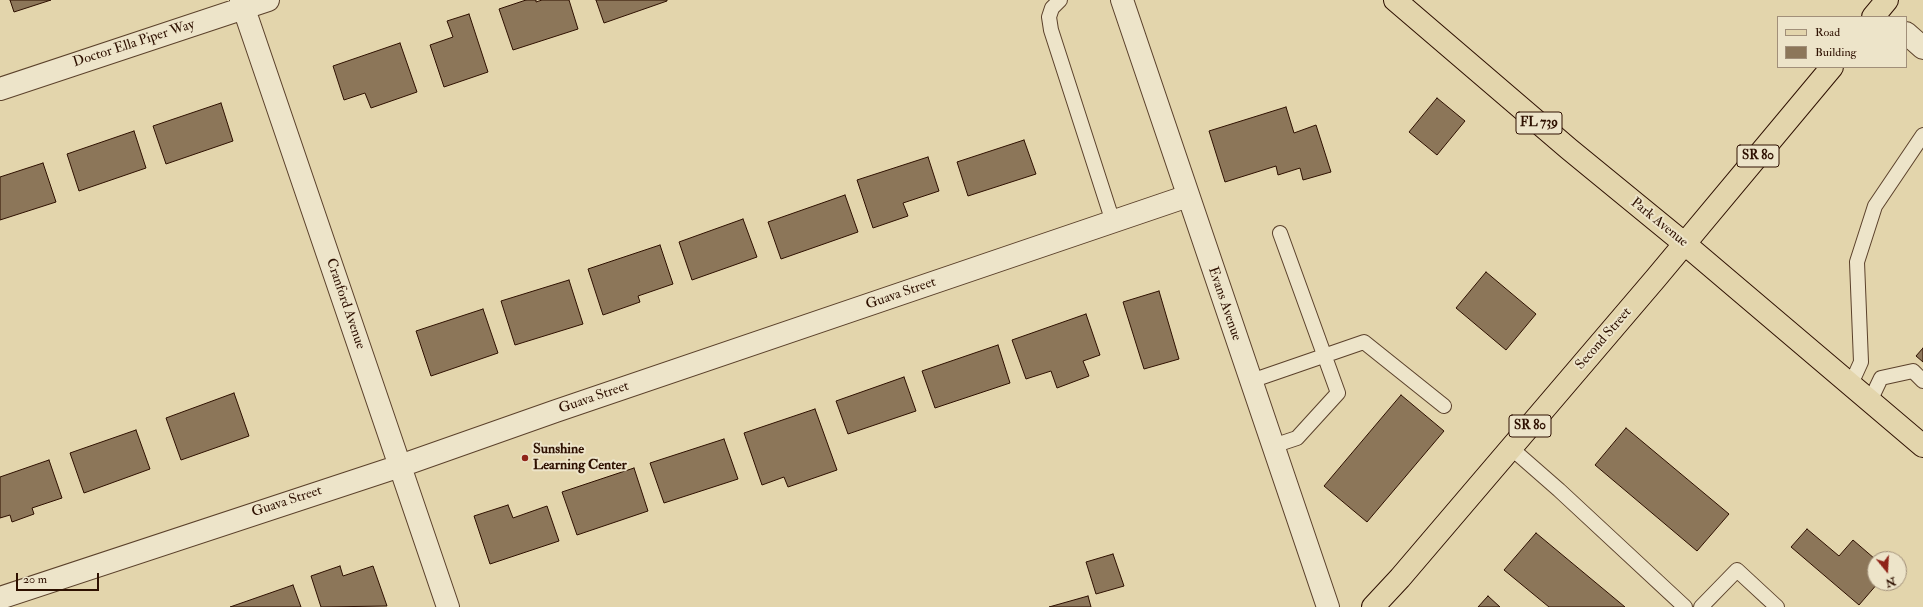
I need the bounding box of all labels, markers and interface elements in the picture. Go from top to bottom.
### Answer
street label: Doctor Ella Piper Way [71,16,197,72]
legend [1777,16,1907,68]
text: Road [1815,25,1840,40]
text: Building [1815,45,1856,60]
road number: FL 739 [1516,112,1562,134]
road number: SR 80 [1737,145,1779,167]
street label: Park Avenue [1627,195,1691,251]
street label: Cranford Avenue [322,256,368,352]
street label: Evans Avenue [1204,265,1244,343]
street label: Guava Street [864,274,938,314]
street label: Second Street [1572,305,1636,373]
street label: Guava Street [557,378,631,418]
road number: SR 80 [1509,415,1551,437]
place label: Sunshine Learning Center [533,442,627,474]
marker: Sunshine Learning Center [520,453,530,463]
street label: Guava Street [250,483,324,521]
north arrow [1867,551,1907,591]
scale bar [18,565,101,591]
text: 20 m [23,572,47,587]
text: N [1884,574,1897,590]

